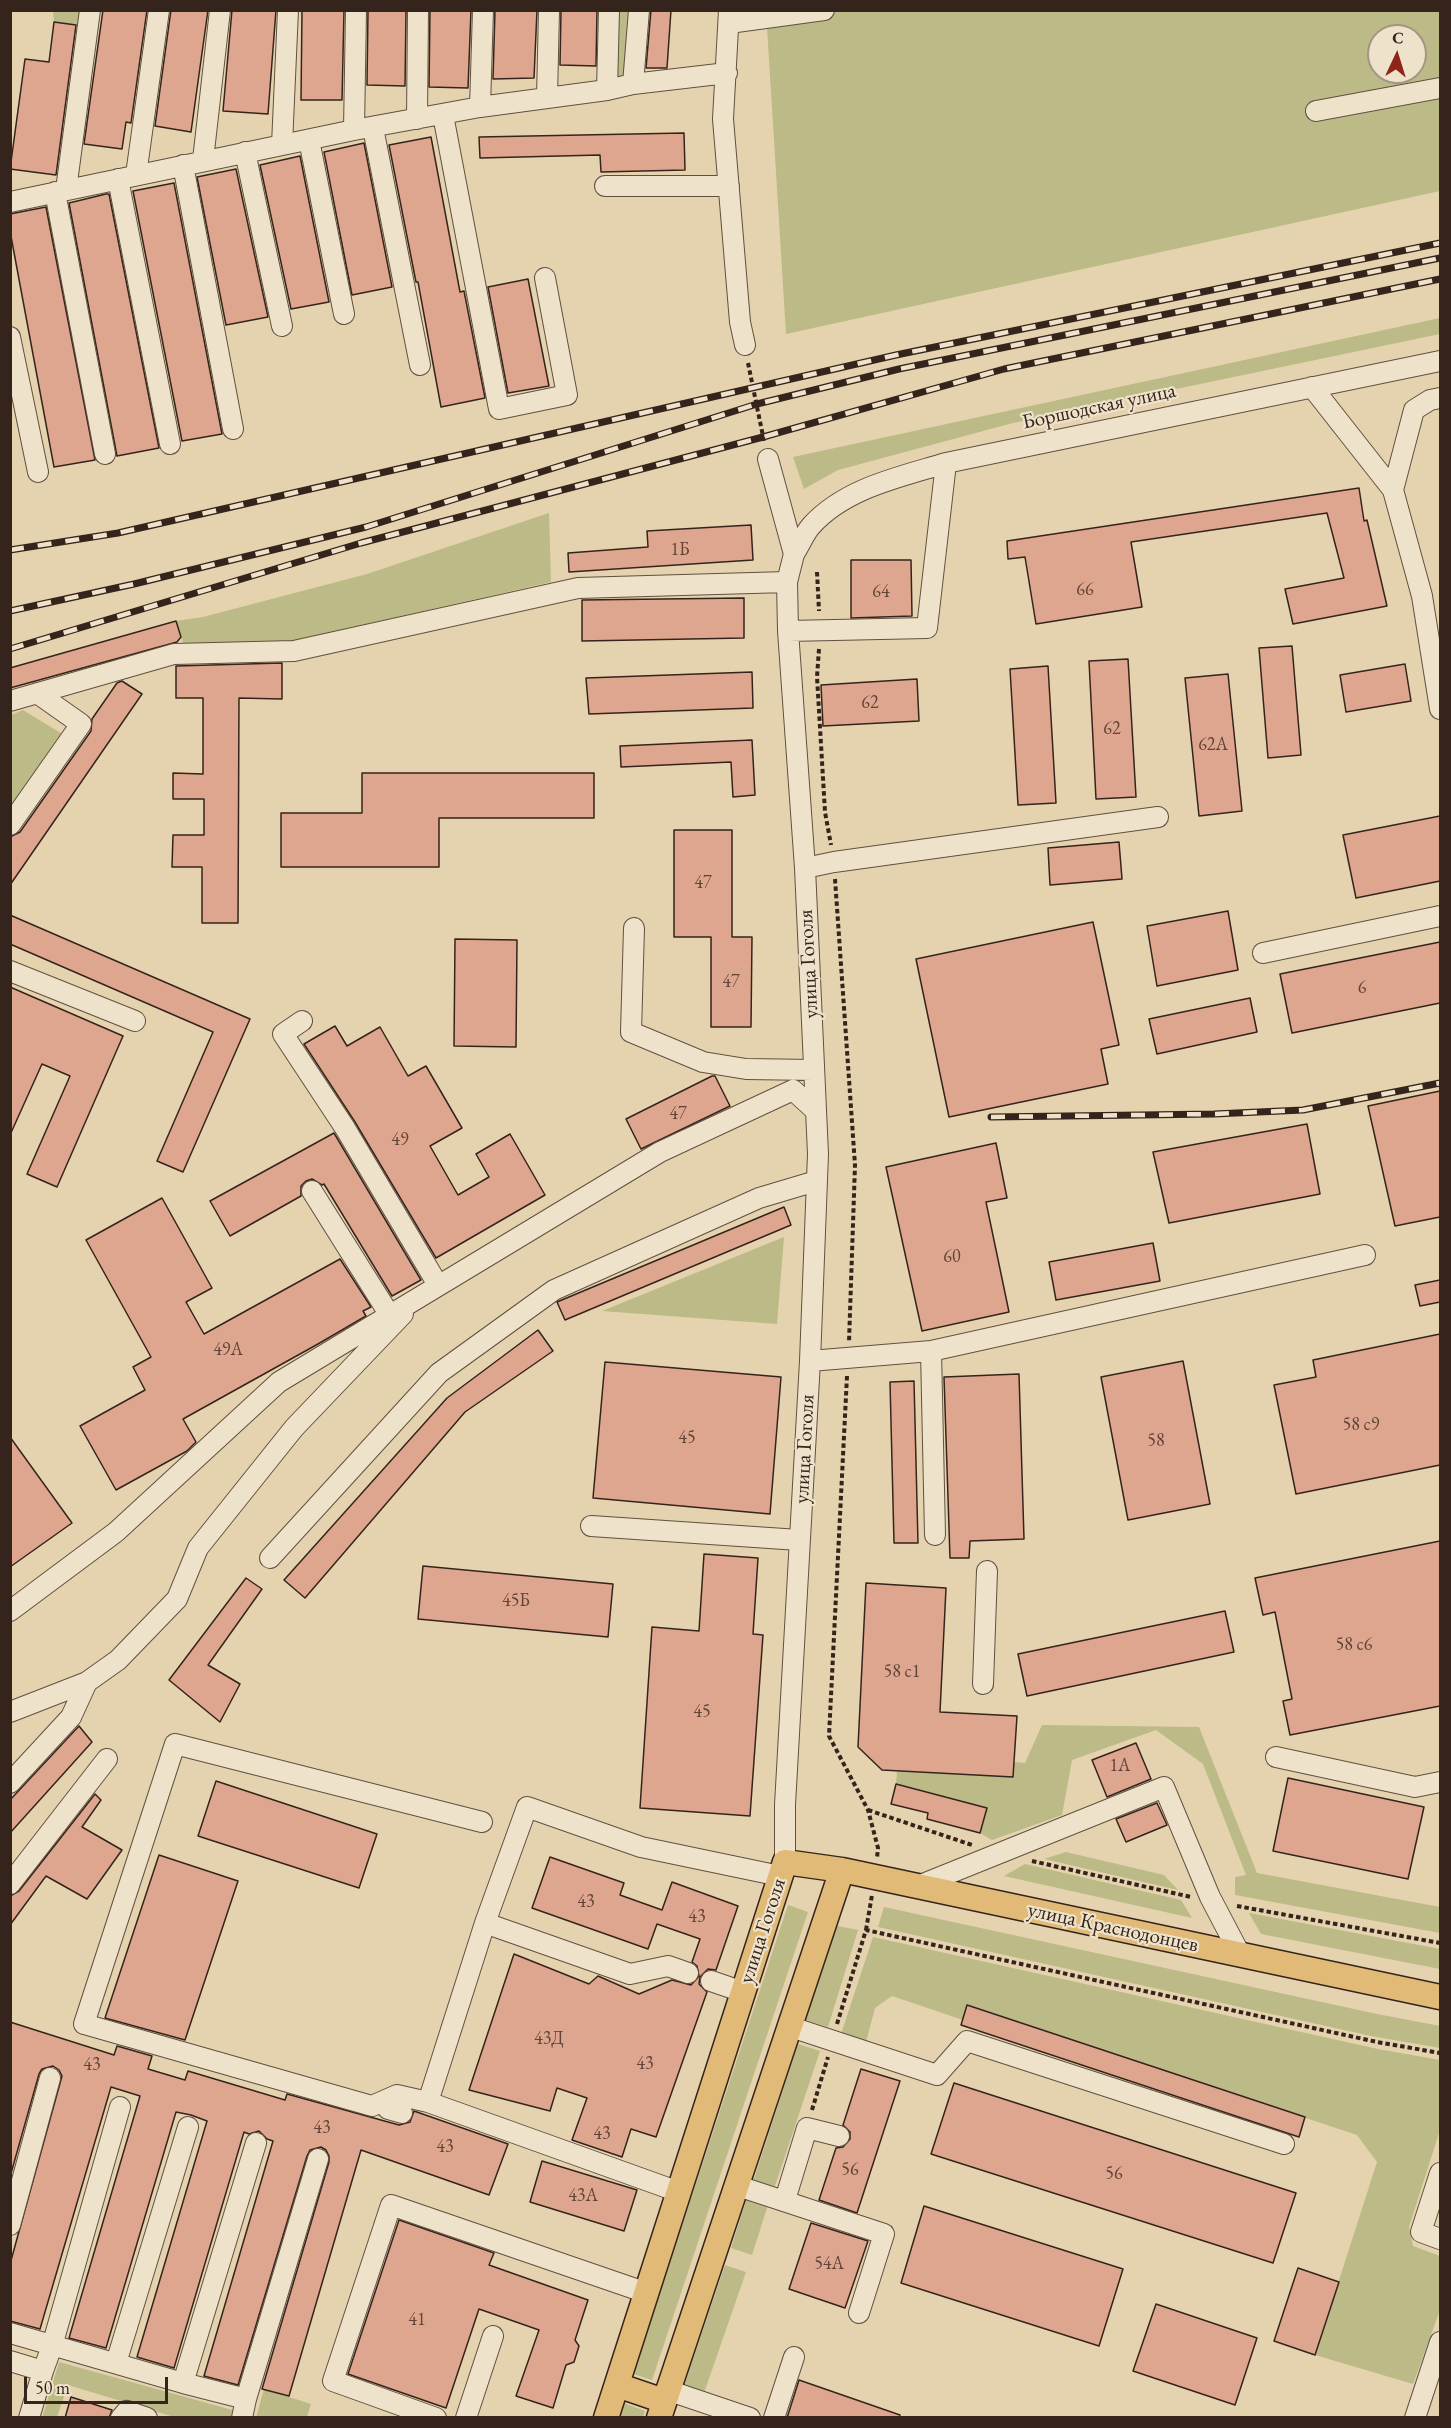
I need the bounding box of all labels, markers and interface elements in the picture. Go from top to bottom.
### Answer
north arrow [1367,24,1427,84]
text: С [1392,27,1405,48]
street label: Боршодская улица [1020,378,1178,436]
house number: 1Б [670,539,690,561]
house number: 66 [1076,579,1094,601]
house number: 64 [872,581,890,603]
house number: 62 [861,692,879,714]
house number: 62 [1103,718,1121,740]
house number: 62А [1198,734,1228,756]
house number: 47 [694,872,712,894]
street label: улица Гоголя [794,909,824,1019]
house number: 47 [722,971,740,993]
house number: 6 [1358,977,1366,999]
house number: 47 [669,1103,687,1125]
house number: 49 [391,1129,409,1151]
house number: 60 [943,1246,961,1268]
house number: 49А [213,1339,243,1361]
street label: улица Гоголя [790,1394,820,1504]
house number: 58 с9 [1343,1414,1379,1436]
house number: 45 [678,1427,696,1449]
house number: 58 [1147,1430,1165,1452]
house number: 45Б [502,1590,530,1612]
house number: 58 с6 [1336,1634,1372,1656]
house number: 58 с1 [884,1661,920,1683]
house number: 45 [693,1701,711,1723]
house number: 1А [1109,1755,1131,1777]
street label: улица Гоголя [734,1875,792,1987]
house number: 43 [577,1891,595,1913]
street label: улица Краснодонцев [1025,1898,1201,1958]
house number: 43 [688,1906,706,1928]
house number: 43Д [534,2028,564,2050]
house number: 43 [636,2053,654,2075]
house number: 43 [83,2054,101,2076]
house number: 43 [313,2117,331,2139]
house number: 43 [593,2123,611,2145]
house number: 43 [436,2136,454,2158]
house number: 56 [841,2159,859,2181]
house number: 56 [1105,2163,1123,2185]
house number: 43А [568,2185,598,2207]
house number: 54А [814,2253,844,2275]
house number: 41 [408,2309,426,2331]
scale bar [27,2365,171,2403]
text: 50 m [35,2376,70,2399]

